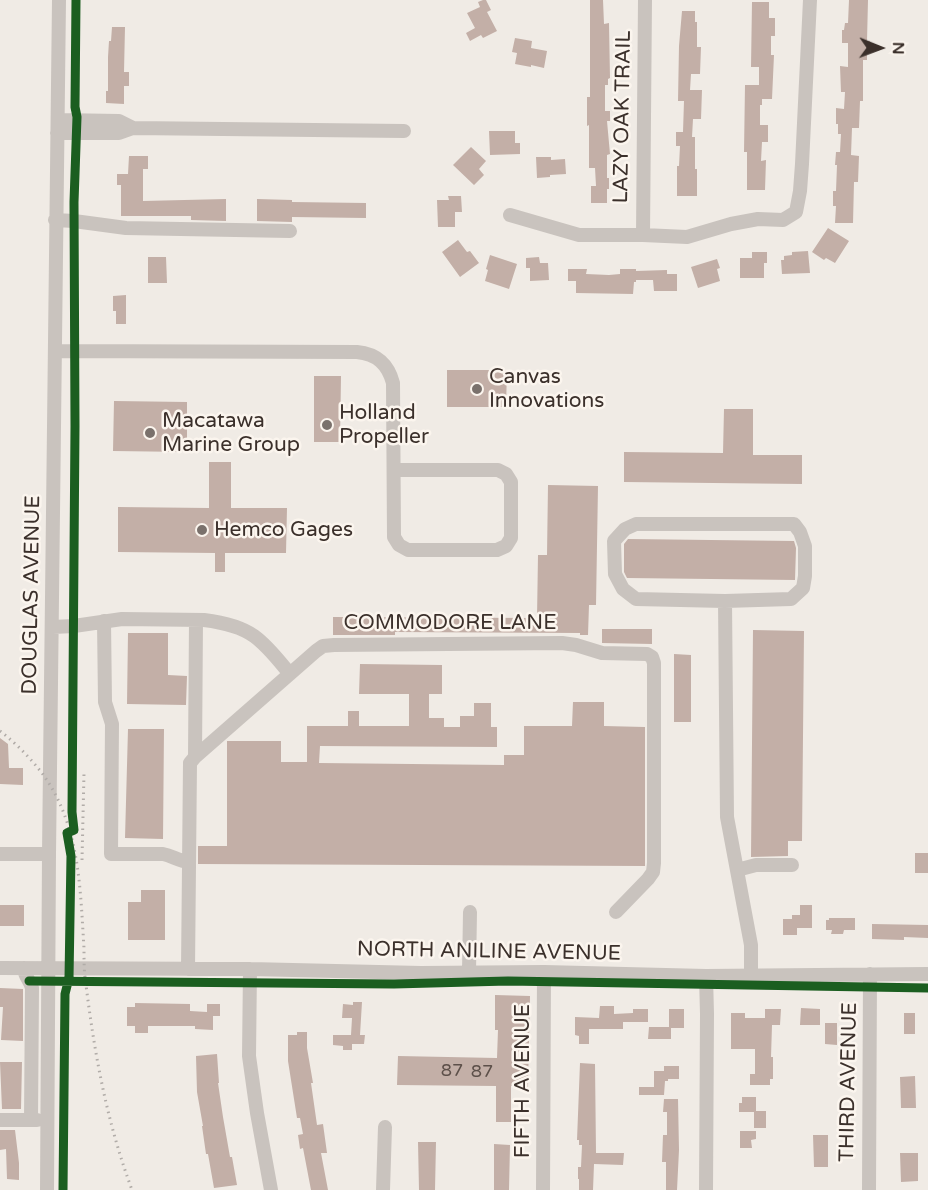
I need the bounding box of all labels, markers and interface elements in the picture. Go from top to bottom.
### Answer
north arrow [850,18,910,78]
street label: LAZY OAK TRAIL [609,30,637,204]
text: N [888,42,908,55]
place label: Canvas Innovations [489,364,604,414]
marker: Canvas Innovations [470,382,484,396]
place label: Holland Propeller [339,400,429,450]
place label: Macatawa Marine Group [162,408,300,458]
marker: Holland Propeller [320,418,334,432]
marker: Macatawa Marine Group [143,426,157,440]
street label: DOUGLAS AVENUE [18,495,46,695]
place label: Hemco Gages [214,517,353,543]
marker: Hemco Gages [195,523,209,537]
street label: COMMODORE LANE [343,610,557,636]
street label: NORTH ANILINE AVENUE [357,937,621,967]
street label: THIRD AVENUE [835,1002,863,1162]
street label: FIFTH AVENUE [510,1004,536,1158]
house number: 87 [441,1060,463,1082]
house number: 87 [471,1061,493,1083]

